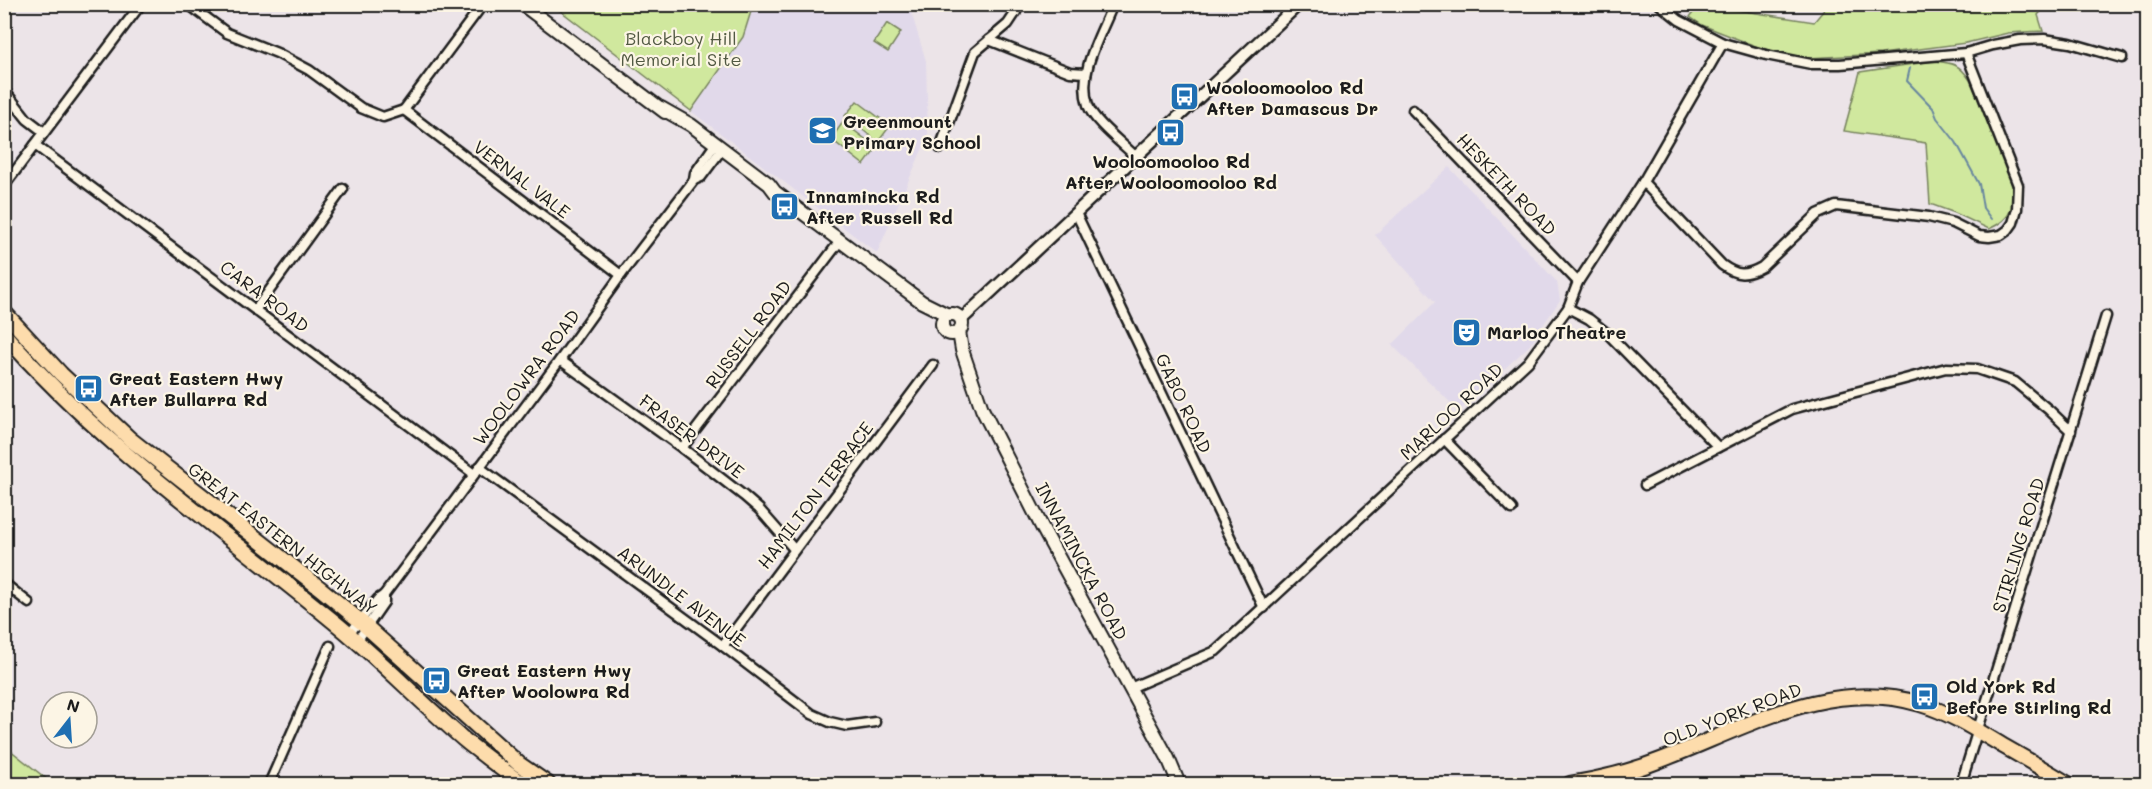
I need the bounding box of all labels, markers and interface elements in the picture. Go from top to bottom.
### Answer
park label: Blackboy Hill Memorial Site [620,26,742,71]
place label: Wooloomooloo Rd After Damascus Dr [1206,75,1378,120]
bus stop icon: Wooloomooloo Rd After Damascus Dr [1169,81,1201,113]
place label: Greenmount Primary School [843,109,981,154]
school or university icon: Greenmount Primary School [806,115,838,147]
bus stop icon: Wooloomooloo Rd After Wooloomooloo Rd [1155,116,1187,148]
street label: HESKETH ROAD [1452,128,1562,240]
street label: VERNAL VALE [469,135,575,223]
place label: Wooloomooloo Rd After Wooloomooloo Rd [1065,149,1277,194]
place label: Innamincka Rd After Russell Rd [806,184,953,229]
bus stop icon: Innamincka Rd After Russell Rd [769,190,801,222]
street label: CARA ROAD [216,255,314,337]
street label: RUSSELL ROAD [699,275,797,393]
street label: WOOLOWRA ROAD [467,304,585,450]
theatre icon: Marloo Theatre [1450,316,1482,348]
place label: Marloo Theatre [1487,320,1626,344]
street label: GABO ROAD [1150,349,1218,457]
street label: MARLOO ROAD [1394,357,1508,465]
place label: Great Eastern Hwy After Bullarra Rd [109,366,283,411]
bus stop icon: Great Eastern Hwy After Bullarra Rd [72,372,104,404]
street label: FRASER DRIVE [635,389,749,483]
street label: HAMILTON TERRACE [752,417,878,573]
street label: GREAT EASTERN HIGHWAY [183,456,383,620]
street label: STIRLING ROAD [1986,475,2050,615]
street label: INNAMINCKA ROAD [1030,478,1134,644]
street label: ARUNDLE AVENUE [613,540,751,652]
place label: Great Eastern Hwy After Woolowra Rd [457,658,631,703]
bus stop icon: Great Eastern Hwy After Woolowra Rd [420,664,452,696]
place label: Old York Rd Before Stirling Rd [1946,674,2111,719]
street label: OLD YORK ROAD [1659,677,1805,751]
bus stop icon: Old York Rd Before Stirling Rd [1909,680,1941,712]
north arrow [39,690,99,750]
text: N [65,693,82,717]

